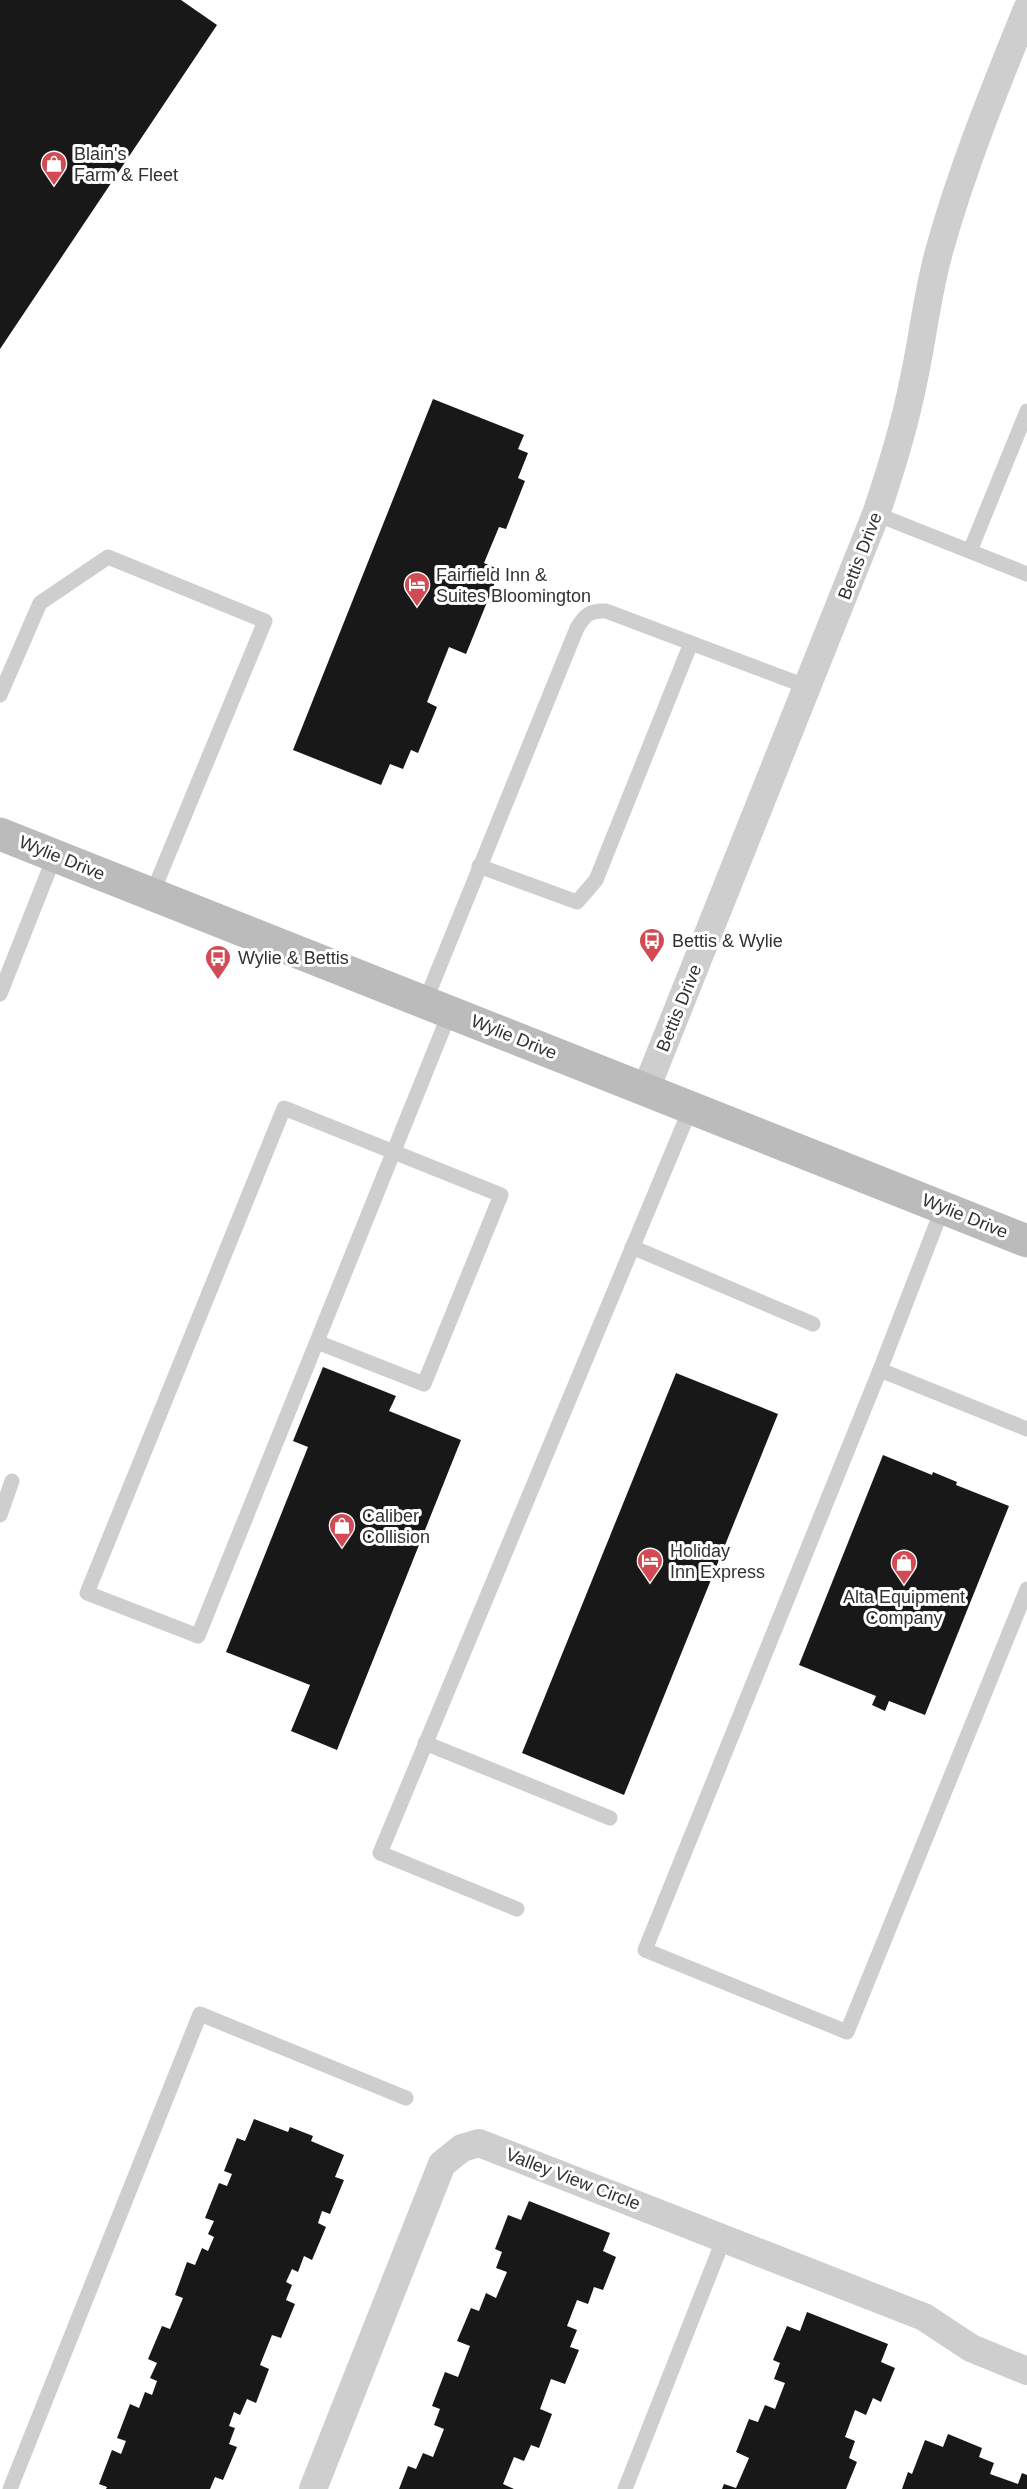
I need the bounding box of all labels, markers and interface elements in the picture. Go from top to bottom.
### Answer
place label: Blain's Farm & Fleet [74,144,178,185]
shop icon: Blain's Farm & Fleet [39,149,69,187]
street label: Bettis Drive [834,509,886,603]
place label: Fairfield Inn & Suites Bloomington [436,565,591,606]
hotel icon: Fairfield Inn & Suites Bloomington [402,570,432,608]
street label: Wylie Drive [16,832,108,884]
bus stop icon: Bettis & Wylie [637,926,667,964]
place label: Bettis & Wylie [672,931,783,951]
bus stop icon: Wylie & Bettis [203,943,233,981]
place label: Wylie & Bettis [238,948,349,968]
street label: Bettis Drive [652,962,706,1054]
street label: Wylie Drive [468,1011,560,1063]
street label: Wylie Drive [919,1190,1011,1242]
place label: Caliber Collision [362,1506,430,1547]
shop icon: Caliber Collision [327,1511,357,1549]
place label: Holiday Inn Express [670,1541,765,1582]
hotel icon: Holiday Inn Express [635,1546,665,1584]
shop icon: Alta Equipment Company [889,1548,919,1586]
place label: Alta Equipment Company [843,1587,965,1628]
street label: Valley View Circle [503,2144,643,2214]

